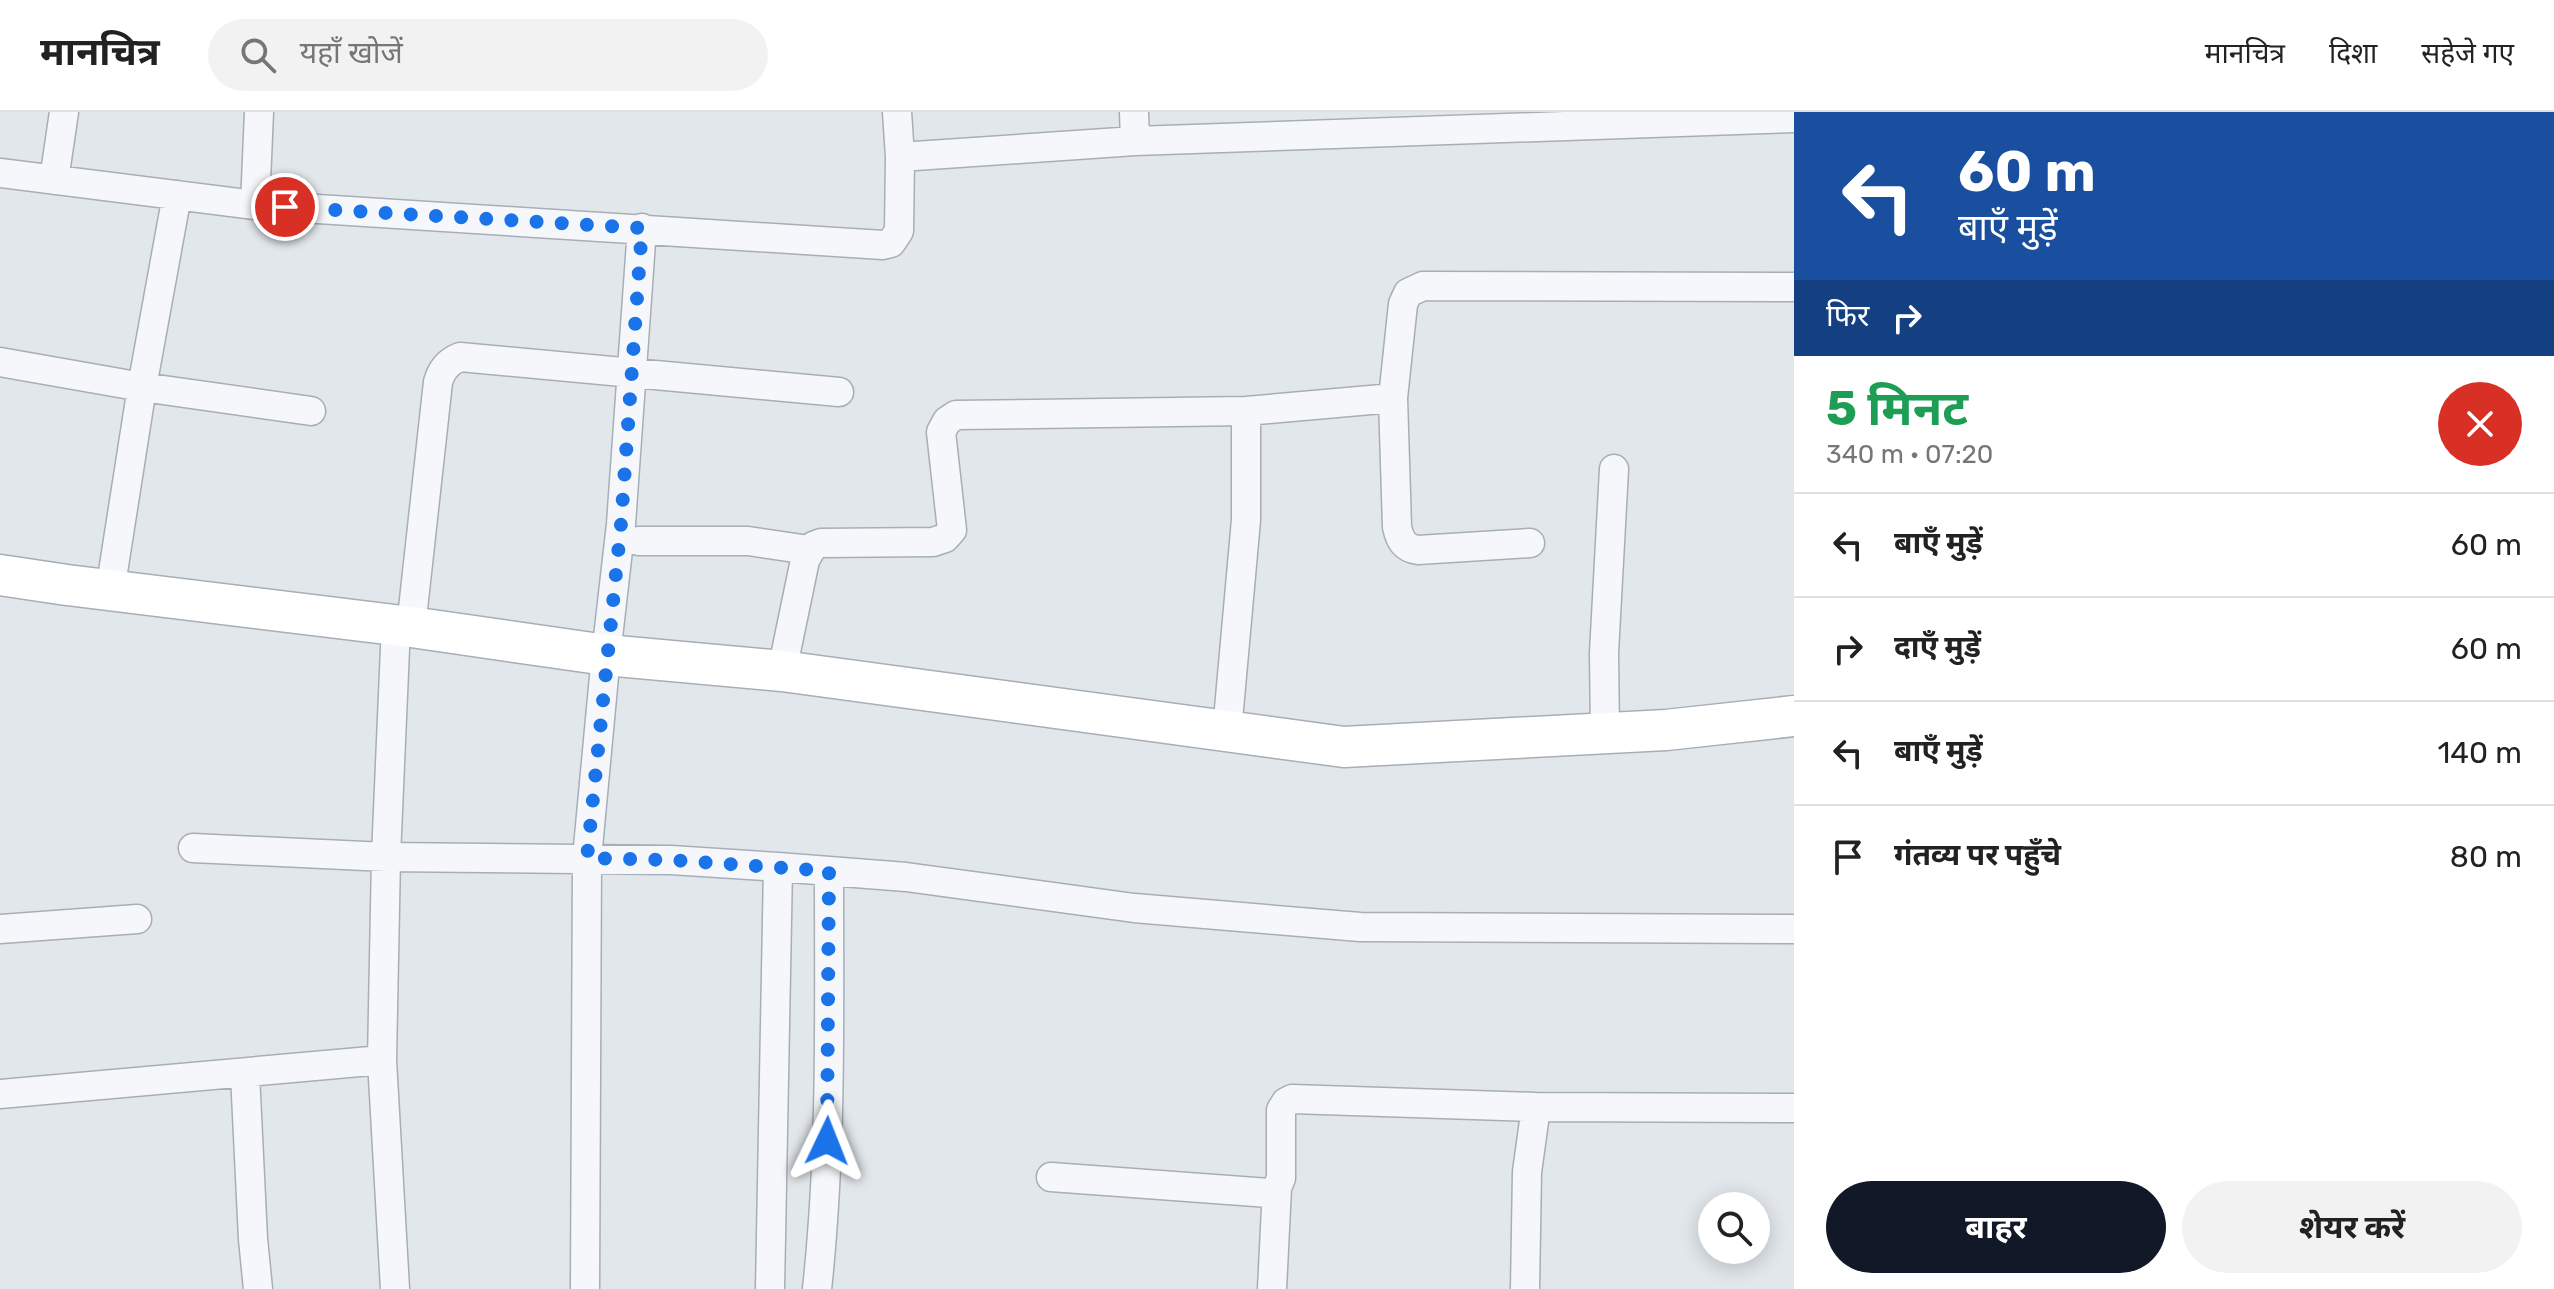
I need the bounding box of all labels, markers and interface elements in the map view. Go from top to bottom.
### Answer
search box [208,19,768,91]
text: मानचित्र [40,29,160,75]
icon: search [236,33,280,77]
text: यहाँ खोजें [300,35,403,71]
text: मानचित्र [2205,37,2285,70]
text: दिशा [2329,37,2377,70]
text: सहेजे गए [2421,37,2514,70]
text: 60 m [1958,139,2096,205]
icon: left [1826,144,1930,248]
pin [251,173,319,241]
icon: arrive [263,185,307,229]
text: बाएँ मुड़ें [1958,206,2057,249]
icon: right [1885,296,1929,340]
text: फिर [1826,298,1869,334]
text: 5 मिनट [1826,380,1968,437]
button: close [2438,382,2522,466]
text: 340 m · 07:20 [1826,439,1993,470]
icon: left [1826,523,1870,567]
text: बाएँ मुड़ें [1894,525,1983,561]
text: 60 m [2451,527,2522,563]
icon: right [1826,627,1870,671]
text: दाएँ मुड़ें [1894,629,1981,665]
text: 60 m [2451,631,2522,667]
icon: left [1826,731,1870,775]
text: बाएँ मुड़ें [1894,733,1983,769]
text: 140 m [2437,735,2522,771]
icon: arrive [1826,835,1870,879]
text: गंतव्य पर पहुँचे [1894,837,2061,873]
text: 80 m [2450,839,2522,875]
position arrow [785,1099,869,1183]
button: बाहर [1826,1181,2166,1273]
button: शेयर करें [2182,1181,2522,1273]
map controls [1698,1192,1770,1264]
button: search [1698,1192,1770,1264]

